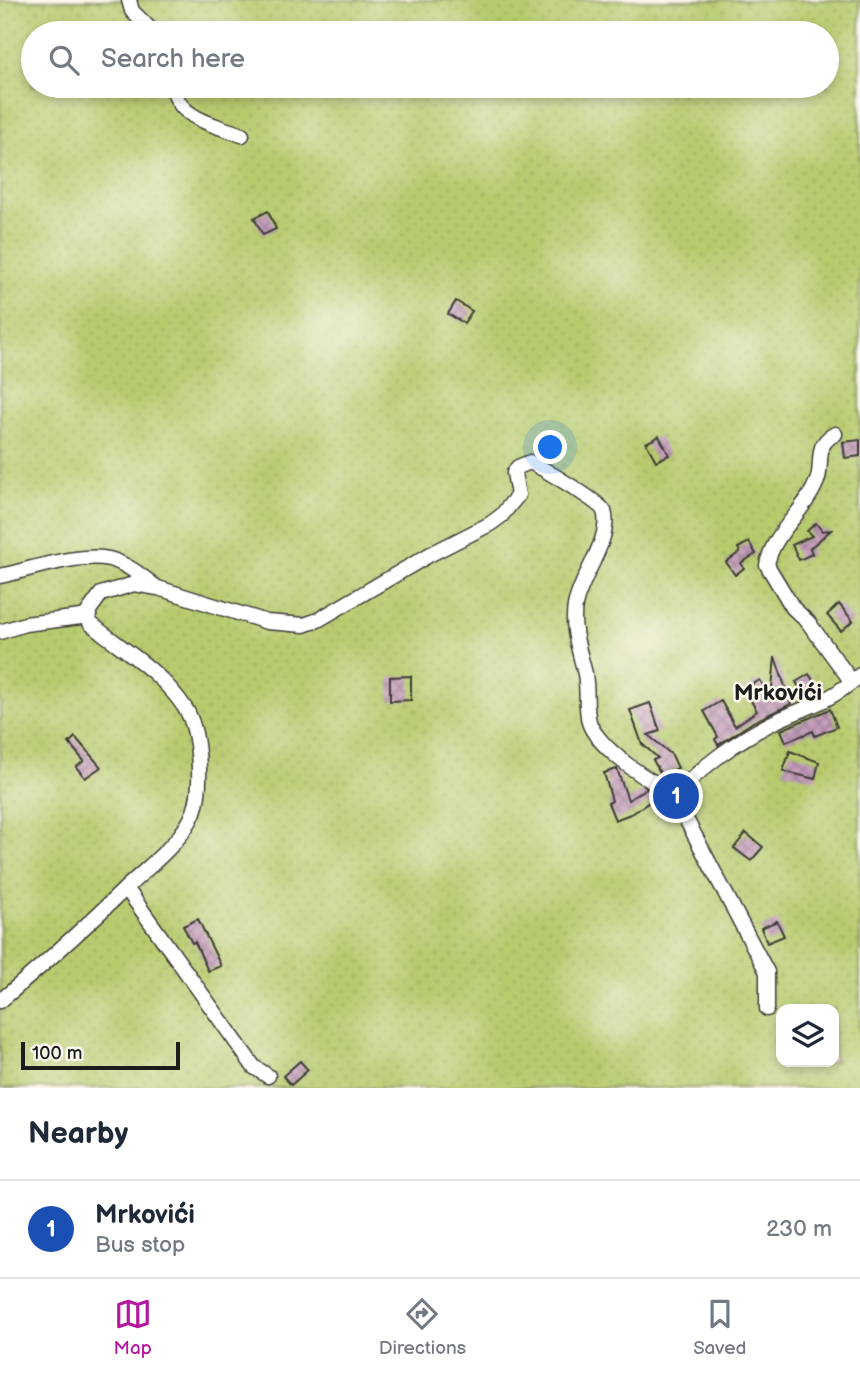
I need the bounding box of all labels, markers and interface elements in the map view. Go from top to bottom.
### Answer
search box [21,21,839,98]
icon: search [45,41,83,79]
text: Search here [101,44,245,75]
your location [533,430,567,464]
district label: Mrkovići [734,679,822,707]
pin: 1 [653,770,699,822]
map controls [776,1004,839,1067]
button: layers [776,1004,839,1067]
scale bar [21,1039,180,1071]
text: 100 m [32,1042,83,1065]
text: Nearby [28,1116,128,1152]
text: Mrkovići [95,1200,195,1231]
text: 1 [46,1215,56,1243]
text: 230 m [766,1215,832,1243]
text: Bus stop [95,1231,185,1259]
tab: Map [114,1295,152,1360]
tab: Directions [379,1295,466,1360]
tab: Saved [693,1295,746,1360]

